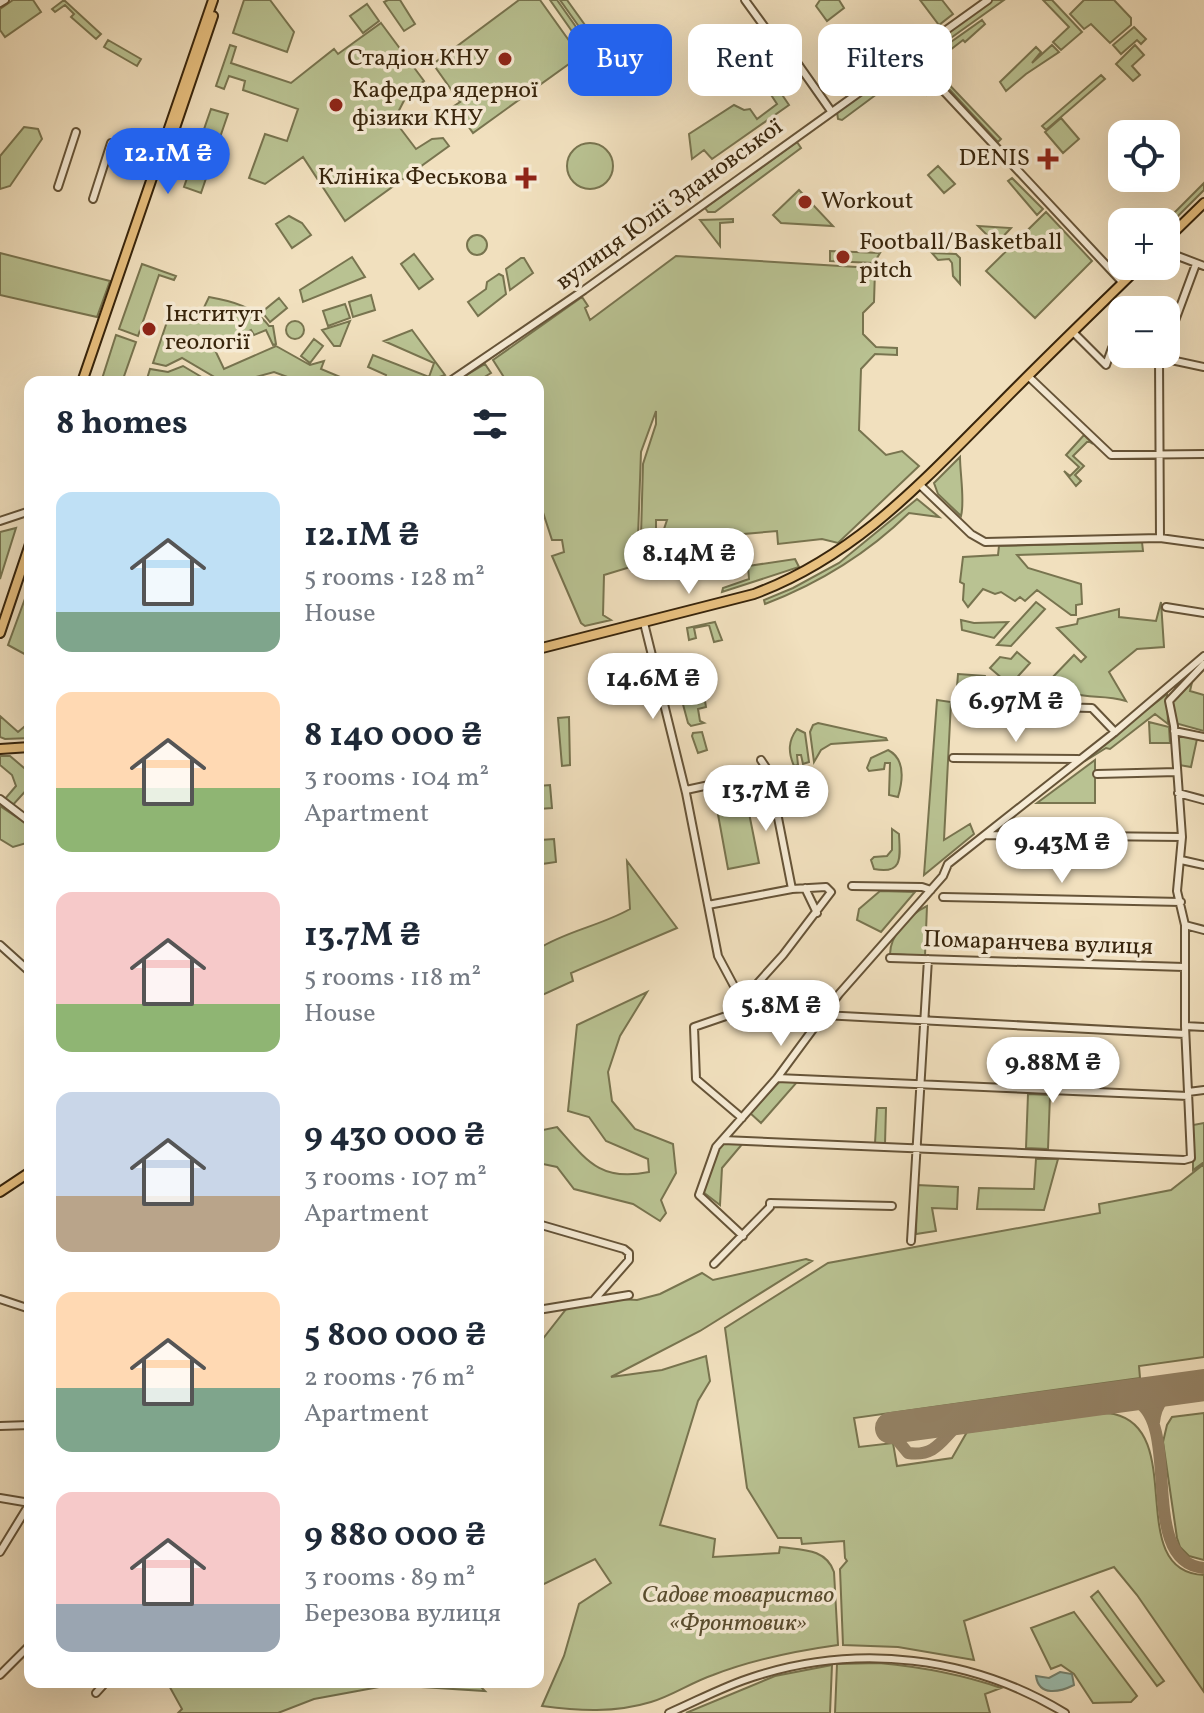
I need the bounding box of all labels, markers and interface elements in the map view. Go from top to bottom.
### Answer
chip: Buy [568,24,672,96]
chip: Rent [688,24,802,96]
chip: Filters [818,24,952,96]
place label: Стадіон КНУ [347,42,489,76]
marker: Стадіон КНУ [496,50,514,68]
place label: Кафедра ядерної фізики КНУ [352,74,538,136]
marker: Кафедра ядерної фізики КНУ [327,96,345,114]
street label: вулиця Юлії Здановської [549,111,791,299]
map controls [1108,120,1180,368]
button: locate [1108,120,1180,192]
pin: 12.1M ₴ [94,128,242,196]
text: 12.1M ₴ [124,136,212,172]
place label: DENIS [959,142,1030,176]
marker: DENIS [1037,148,1059,170]
place label: Клініка Феськова [318,161,508,195]
marker: Клініка Феськова [515,167,537,189]
place label: Workout [821,185,913,219]
marker: Workout [796,193,814,211]
button: + [1108,208,1180,280]
place label: Football/Basketball pitch [859,226,1063,288]
marker: Football/Basketball pitch [834,248,852,266]
button: − [1108,296,1180,368]
place label: Інститут геології [165,298,263,360]
marker: Інститут геології [140,320,158,338]
text: 8 homes [56,401,188,448]
icon: filters [468,402,512,446]
text: 12.1M ₴ [304,513,420,560]
icon: home [120,524,216,620]
pin: 8.14M ₴ [615,528,763,596]
text: 8.14M ₴ [642,536,736,572]
text: 5 rooms · 128 m² [304,560,485,596]
text: House [304,596,376,632]
pin: 14.6M ₴ [579,653,727,721]
text: 14.6M ₴ [606,661,700,697]
pin: 6.97M ₴ [942,676,1090,744]
text: 6.97M ₴ [968,684,1064,720]
text: 8 140 000 ₴ [304,713,482,760]
icon: home [120,724,216,820]
text: 3 rooms · 104 m² [304,760,489,796]
pin: 13.7M ₴ [692,765,840,833]
text: 13.7M ₴ [721,773,811,809]
text: Apartment [304,796,429,832]
pin: 9.43M ₴ [988,817,1136,885]
text: 9.43M ₴ [1014,825,1110,861]
text: 13.7M ₴ [304,913,421,960]
street label: Помаранчева вулиця [922,923,1154,965]
icon: home [120,924,216,1020]
text: 5 rooms · 118 m² [304,960,481,996]
pin: 5.8M ₴ [716,980,846,1048]
text: 5.8M ₴ [741,988,821,1024]
text: House [304,996,376,1032]
pin: 9.88M ₴ [979,1037,1127,1105]
text: 9.88M ₴ [1005,1045,1101,1081]
text: 9 430 000 ₴ [304,1113,485,1160]
icon: home [120,1124,216,1220]
text: 3 rooms · 107 m² [304,1160,487,1196]
text: Apartment [304,1196,429,1232]
text: 5 800 000 ₴ [304,1313,486,1360]
icon: home [120,1324,216,1420]
text: 2 rooms · 76 m² [304,1360,475,1396]
text: Apartment [304,1396,429,1432]
text: 9 880 000 ₴ [304,1513,486,1560]
icon: home [120,1524,216,1620]
text: 3 rooms · 89 m² [304,1560,475,1596]
park label: Садове товариство «Фронтовик» [642,1579,834,1641]
text: Березова вулиця [304,1596,501,1632]

